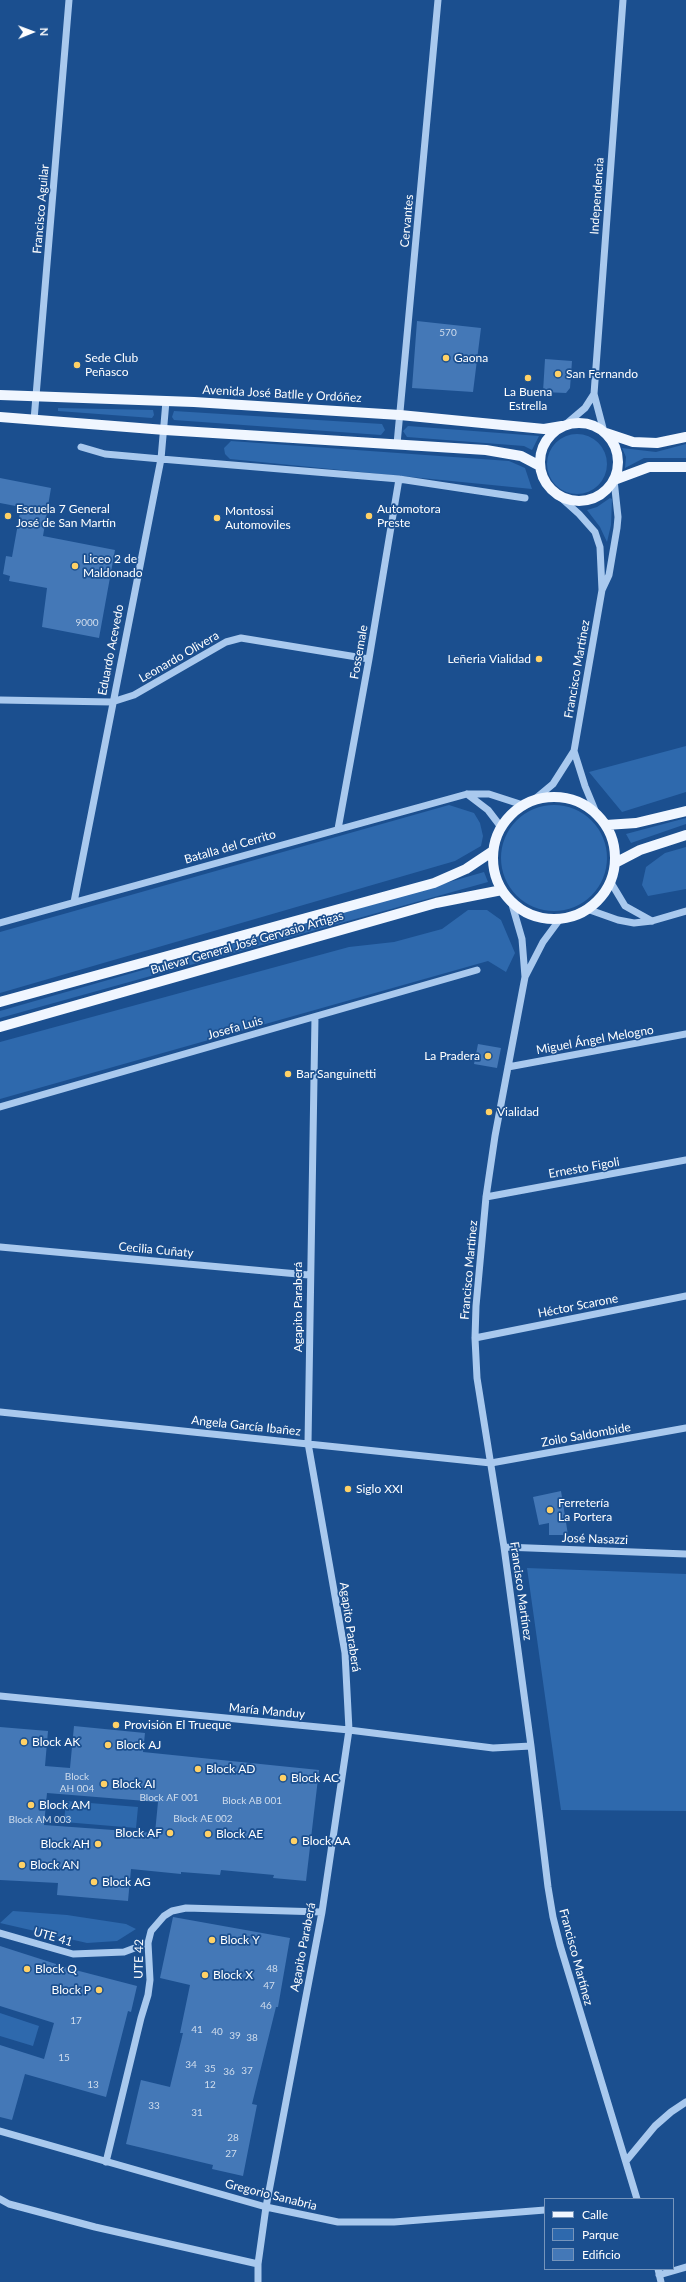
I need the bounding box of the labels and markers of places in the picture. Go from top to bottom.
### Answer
place label: Sede Club Peñasco [85,351,138,379]
place label: Gaona [454,351,488,365]
marker: Gaona [441,353,451,363]
marker: Sede Club Peñasco [72,360,82,370]
place label: San Fernando [566,367,638,381]
marker: San Fernando [553,369,563,379]
marker: La Buena Estrella [523,373,533,383]
place label: La Buena Estrella [504,385,552,413]
place label: Escuela 7 General José de San Martín [16,502,116,530]
place label: Automotora Preste [377,502,441,530]
place label: Montossi Automoviles [225,504,291,532]
marker: Escuela 7 General José de San Martín [3,511,13,521]
marker: Automotora Preste [364,511,374,521]
marker: Montossi Automoviles [212,513,222,523]
place label: Liceo 2 de Maldonado [83,552,142,580]
marker: Liceo 2 de Maldonado [70,561,80,571]
place label: Leñeria Vialidad [448,652,531,666]
marker: Leñeria Vialidad [534,654,544,664]
place label: La Pradera [424,1049,480,1063]
marker: La Pradera [483,1051,493,1061]
place label: Bar Sanguinetti [296,1067,376,1081]
marker: Bar Sanguinetti [283,1069,293,1079]
place label: Vialidad [497,1105,539,1119]
marker: Vialidad [484,1107,494,1117]
place label: Siglo XXI [356,1482,403,1496]
marker: Siglo XXI [343,1484,353,1494]
place label: Ferretería La Portera [558,1496,612,1524]
marker: Ferretería La Portera [545,1505,555,1515]
place label: Provisión El Trueque [124,1718,231,1732]
marker: Provisión El Trueque [111,1720,121,1730]
place label: Block AK [32,1735,80,1749]
marker: Block AK [19,1737,29,1747]
place label: Block AJ [116,1738,161,1752]
marker: Block AJ [103,1740,113,1750]
place label: Block AD [206,1762,255,1776]
marker: Block AD [193,1764,203,1774]
place label: Block AC [291,1771,339,1785]
marker: Block AC [278,1773,288,1783]
place label: Block AI [112,1777,156,1791]
marker: Block AI [99,1779,109,1789]
place label: Block AM [39,1798,90,1812]
marker: Block AM [26,1800,36,1810]
place label: Block AF [115,1826,162,1840]
place label: Block AE [216,1827,263,1841]
marker: Block AF [165,1828,175,1838]
marker: Block AE [203,1829,213,1839]
place label: Block AA [302,1834,350,1848]
marker: Block AA [289,1836,299,1846]
place label: Block AH [41,1837,90,1851]
marker: Block AH [93,1839,103,1849]
place label: Block AN [30,1858,79,1872]
marker: Block AN [17,1860,27,1870]
place label: Block AG [102,1875,151,1889]
marker: Block AG [89,1877,99,1887]
place label: Block Y [220,1933,260,1947]
marker: Block Y [207,1935,217,1945]
place label: Block Q [35,1962,77,1976]
marker: Block Q [22,1964,32,1974]
place label: Block X [213,1968,253,1982]
marker: Block X [200,1970,210,1980]
place label: Block P [52,1983,91,1997]
marker: Block P [94,1985,104,1995]

